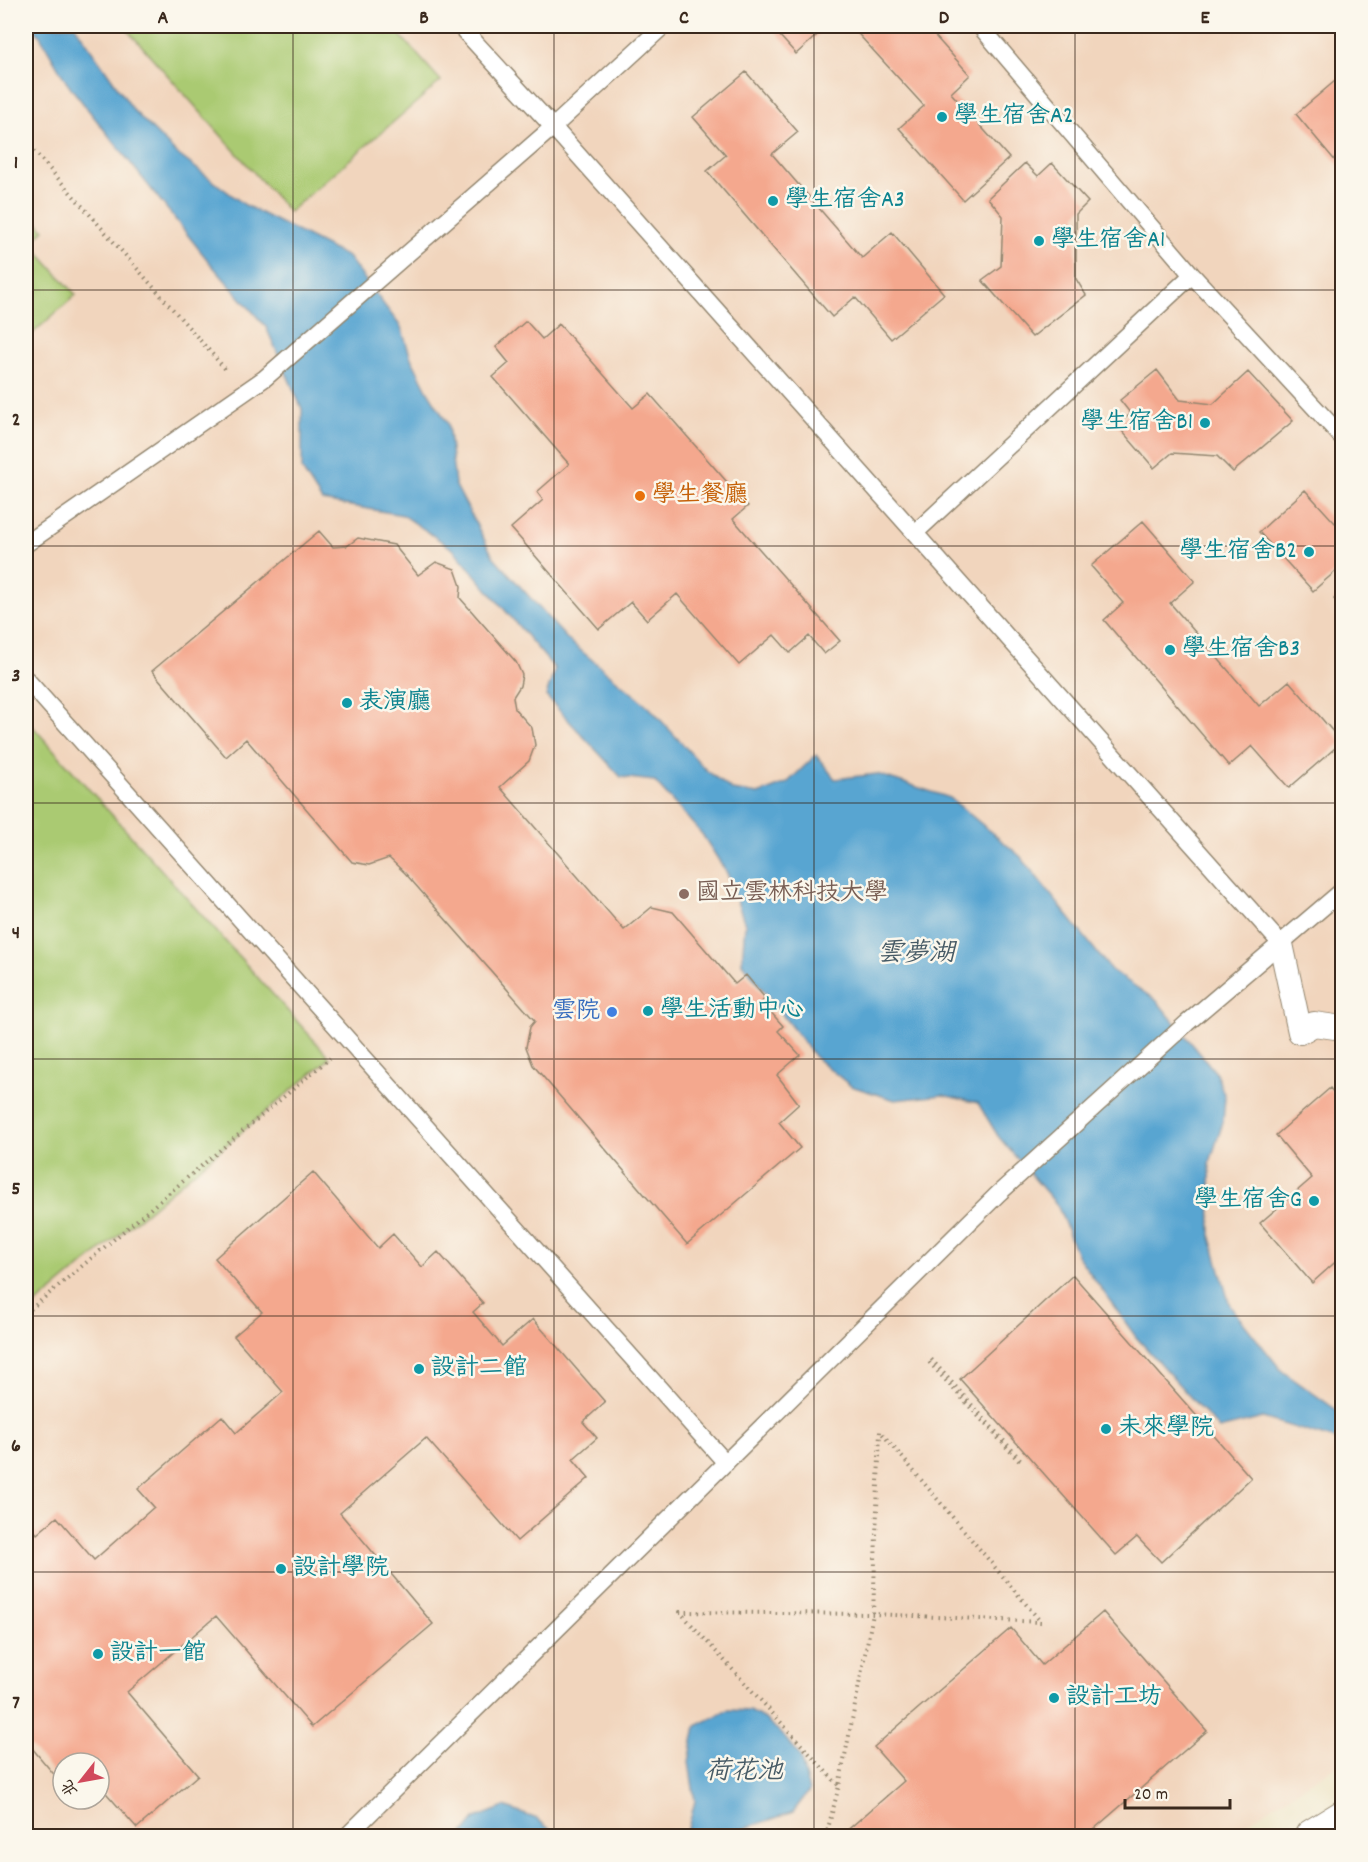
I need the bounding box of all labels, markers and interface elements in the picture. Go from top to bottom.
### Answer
text: A [158,5,169,33]
text: B [419,5,429,33]
text: C [679,5,689,33]
text: D [939,5,950,33]
text: E [1200,5,1210,33]
place label: 學生宿舍A2 [954,100,1074,134]
marker: 學生宿舍A2 [935,110,949,124]
text: 1 [14,150,18,178]
place label: 學生宿舍A3 [785,184,905,218]
marker: 學生宿舍A3 [766,194,780,208]
place label: 學生宿舍A1 [1051,224,1165,258]
marker: 學生宿舍A1 [1032,234,1046,248]
place label: 學生宿舍B1 [1080,406,1193,440]
text: 2 [12,407,20,435]
marker: 學生宿舍B1 [1198,416,1212,430]
place label: 學生餐廳 [652,479,748,513]
marker: 學生餐廳 [633,489,647,503]
place label: 學生宿舍B2 [1179,535,1297,569]
marker: 學生宿舍B2 [1302,545,1316,559]
place label: 學生宿舍B3 [1182,633,1300,667]
marker: 學生宿舍B3 [1163,643,1177,657]
text: 3 [12,663,20,691]
place label: 表演廳 [359,686,431,720]
marker: 表演廳 [340,696,354,710]
place label: 國立雲林科技大學 [696,877,888,911]
marker: 國立雲林科技大學 [677,887,691,901]
text: 4 [12,920,20,948]
water label: 雲夢湖 [877,936,958,973]
place label: 學生活動中心 [660,994,804,1028]
place label: 雲院 [552,995,600,1029]
marker: 學生活動中心 [641,1004,655,1018]
marker: 雲院 [605,1005,619,1019]
text: 5 [11,1176,21,1204]
place label: 學生宿舍G [1194,1184,1302,1218]
marker: 學生宿舍G [1307,1194,1321,1208]
place label: 設計二館 [431,1352,527,1386]
marker: 設計二館 [412,1362,426,1376]
place label: 未來學院 [1118,1412,1214,1446]
marker: 未來學院 [1099,1422,1113,1436]
text: 6 [11,1433,21,1461]
place label: 設計學院 [293,1552,389,1586]
marker: 設計學院 [274,1562,288,1576]
place label: 設計一館 [110,1637,206,1671]
marker: 設計一館 [91,1647,105,1661]
place label: 設計工坊 [1066,1681,1162,1715]
text: 7 [12,1690,20,1718]
marker: 設計工坊 [1047,1691,1061,1705]
north arrow [51,1751,111,1811]
water label: 荷花池 [705,1754,784,1791]
scale bar [1125,1772,1230,1810]
text: 北 [56,1775,84,1800]
text: 20 m [1134,1783,1168,1808]

